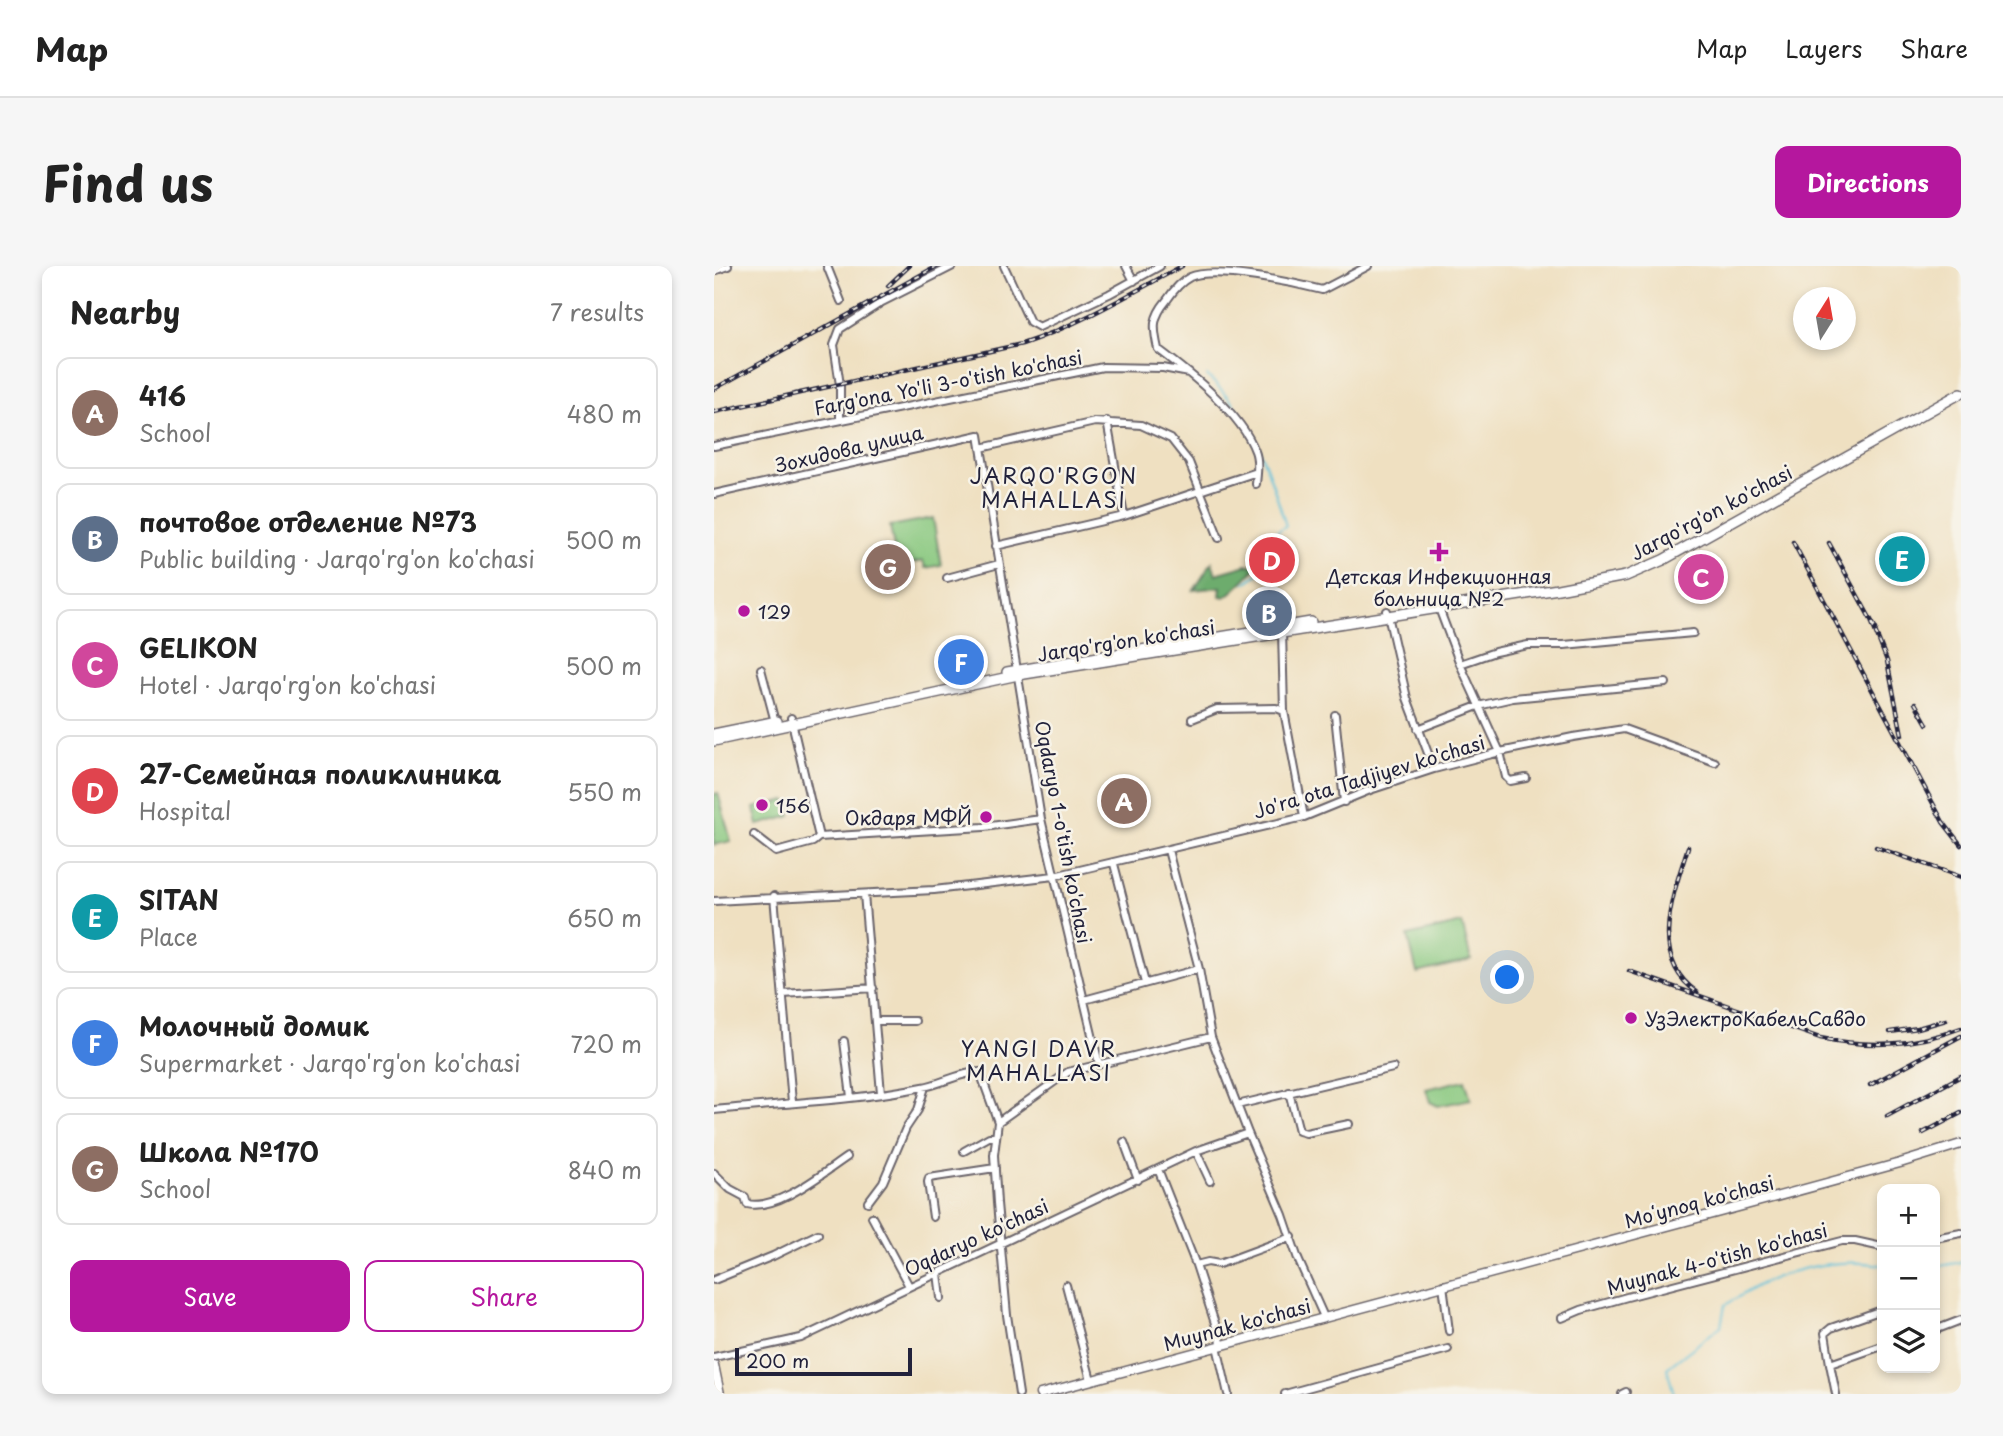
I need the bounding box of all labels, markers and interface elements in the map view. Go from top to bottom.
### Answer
text: Map [35,23,108,73]
text: Map [1696,30,1747,66]
text: Layers [1785,30,1862,66]
text: Share [1900,30,1968,66]
text: Find us [42,145,213,219]
button: Directions [1775,146,1961,218]
north arrow [1793,287,1856,350]
text: Nearby [70,289,180,334]
text: 7 results [550,294,644,329]
street label: Farg'ona Yo'li 3-o'tish ko'chasi [812,342,1084,422]
text: 416 [139,376,186,415]
text: A [86,396,104,431]
text: 480 m [567,396,642,431]
text: School [139,415,211,450]
street label: Зохидова улица [772,417,926,479]
street label: Jarqo'rg'on ko'chasi [1625,457,1797,567]
district label: JARQO'RGON MAHALLASI [970,459,1138,515]
text: почтовое отделение №73 [139,502,477,541]
text: B [87,522,103,557]
text: 500 m [565,522,642,557]
pin: E [1879,533,1925,585]
pin: D [1249,534,1295,586]
text: Public building · Jarqo'rg'on ko'chasi [139,541,535,576]
pin: G [865,541,911,593]
marker: Детская Инфекционная больница №2 [1429,542,1449,562]
pin: C [1678,551,1724,603]
place label: Детская Инфекционная больница №2 [1325,562,1552,612]
pin: B [1246,587,1292,639]
place label: 129 [758,597,791,625]
marker: 129 [736,603,752,619]
street label: Jarqo'rg'on ko'chasi [1035,612,1217,668]
text: GELIKON [139,628,258,667]
pin: F [938,636,984,688]
text: C [86,648,104,683]
text: 500 m [565,648,642,683]
text: Hotel · Jarqo'rg'on ko'chasi [139,667,436,702]
street label: Oqdaryo 1-o'tish ko'chasi [1029,718,1099,946]
street label: Jo'ra ota Tadjiyev ko'chasi [1250,727,1488,825]
text: 27-Семейная поликлиника [139,754,501,793]
text: D [86,774,104,809]
text: 550 m [567,774,642,809]
pin: A [1101,775,1147,827]
place label: 156 [776,791,810,819]
text: Hospital [139,793,231,828]
marker: 156 [754,797,770,813]
place label: Окдаря МФЙ [845,803,972,831]
marker: Окдаря МФЙ [978,809,994,825]
text: SITAN [139,880,219,919]
text: E [88,900,102,935]
text: 650 m [567,900,642,935]
text: Place [139,919,198,954]
your location [1490,960,1524,994]
place label: УзЭлектроКабельСавдо [1645,1004,1866,1032]
text: Молочный домик [139,1006,369,1045]
marker: УзЭлектроКабельСавдо [1623,1010,1639,1026]
text: F [88,1026,102,1061]
text: 720 m [570,1026,642,1061]
district label: YANGI DAVR MAHALLASI [961,1032,1117,1088]
text: Supermarket · Jarqo'rg'on ko'chasi [139,1045,521,1080]
text: Школа №170 [139,1132,319,1171]
text: G [86,1152,104,1187]
text: 840 m [568,1152,642,1187]
street label: Moʻynoq ko'chasi [1621,1168,1777,1234]
text: School [139,1171,211,1206]
map controls [1877,1184,1940,1373]
button: + [1877,1184,1940,1247]
street label: Oqdaryo ko'chasi [899,1191,1053,1283]
street label: Muynak 4-o'tish ko'chasi [1604,1215,1830,1301]
button: − [1877,1247,1940,1310]
button: Save [70,1260,350,1332]
button: Share [364,1260,644,1332]
street label: Muynak ko'chasi [1160,1291,1314,1357]
button: layers [1877,1310,1940,1373]
scale bar [735,1345,912,1377]
text: 200 m [746,1346,809,1374]

